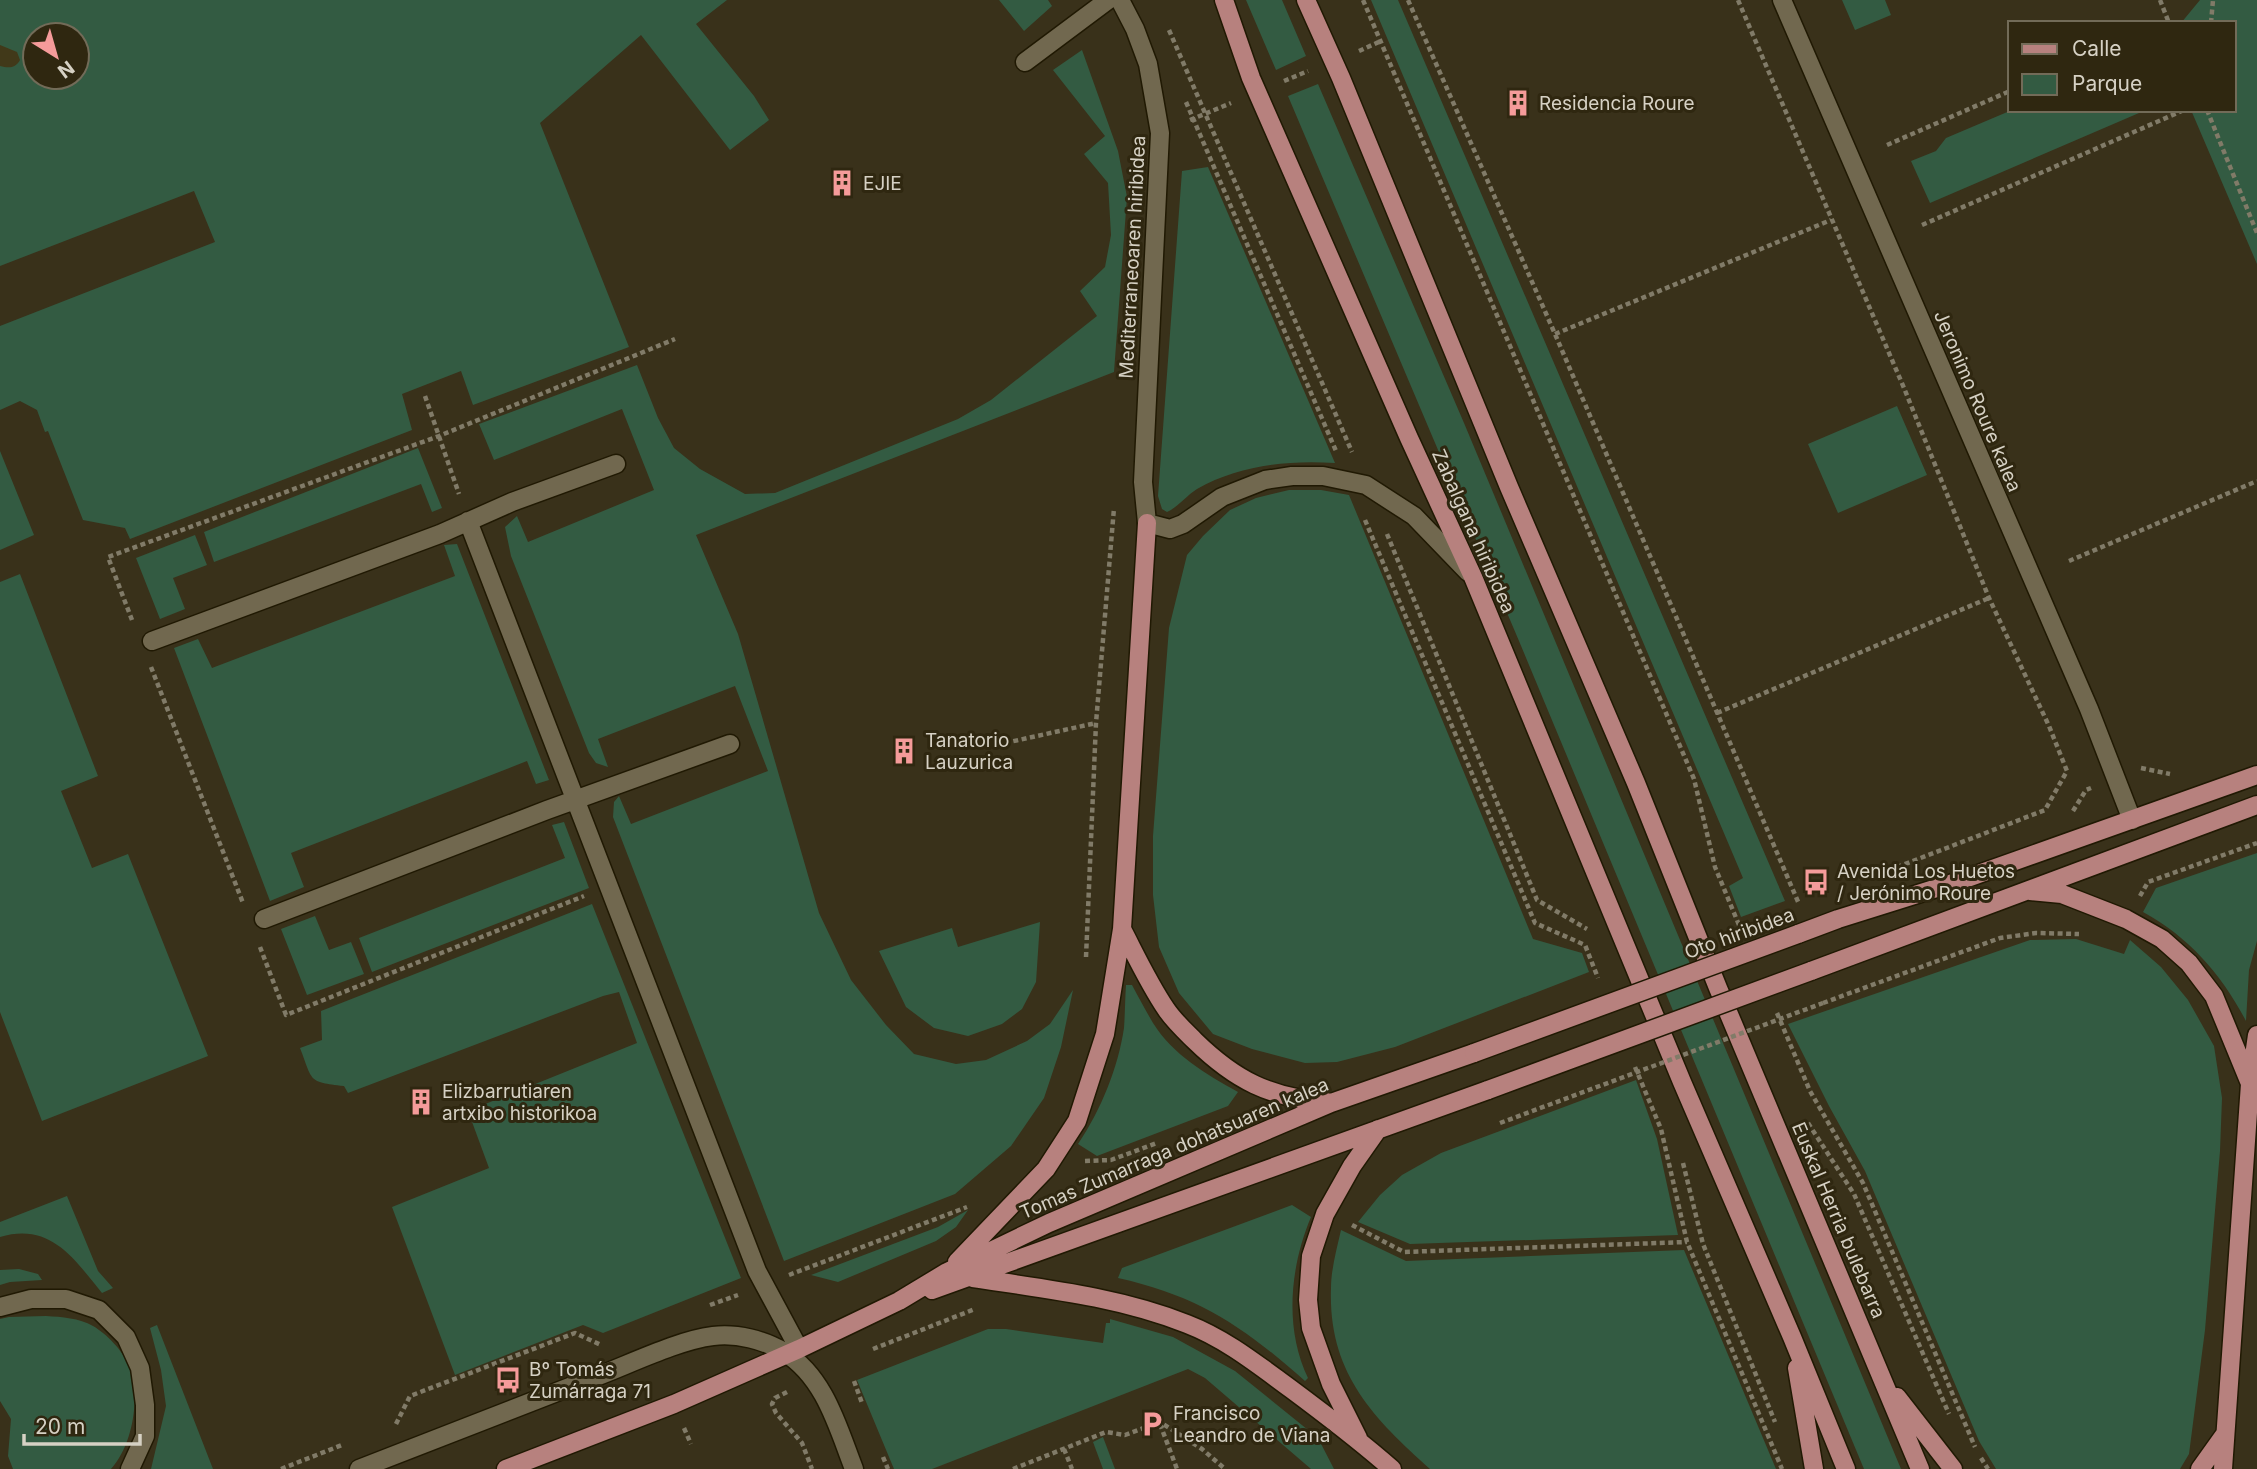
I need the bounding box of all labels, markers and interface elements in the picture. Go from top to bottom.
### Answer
north arrow [21,21,91,91]
legend [2008,21,2236,112]
text: Calle [2072,36,2122,61]
text: N [53,56,79,83]
text: Parque [2072,71,2142,96]
building icon: Residencia Roure [1503,88,1533,118]
place label: Residencia Roure [1539,92,1695,115]
street label: Mediterraneoaren hiribidea [1115,135,1150,379]
building icon: EJIE [827,168,857,198]
place label: EJIE [863,172,902,195]
street label: Jeronimo Roure kalea [1929,307,2026,495]
street label: Zabalgana hiribidea [1427,446,1520,617]
place label: Tanatorio Lauzurica [925,729,1013,774]
building icon: Tanatorio Lauzurica [889,736,919,766]
place label: Avenida Los Huetos / Jerónimo Roure [1837,860,2015,905]
bus stop icon: Avenida Los Huetos / Jerónimo Roure [1801,867,1831,897]
street label: Oto hiribidea [1681,903,1797,964]
street label: Tomas Zumarraga dohatsuaren kalea [1016,1073,1332,1224]
place label: Elizbarrutiaren artxibo historikoa [442,1080,597,1125]
building icon: Elizbarrutiaren artxibo historikoa [406,1087,436,1117]
street label: Euskal Herria bulebarra [1787,1119,1890,1322]
place label: Bº Tomás Zumárraga 71 [529,1358,651,1403]
bus stop icon: Bº Tomás Zumárraga 71 [493,1365,523,1395]
scale bar [24,1402,140,1446]
place label: Francisco Leandro de Viana [1173,1402,1330,1447]
parking icon: Francisco Leandro de Viana [1137,1409,1167,1439]
text: 20 m [35,1414,85,1439]

